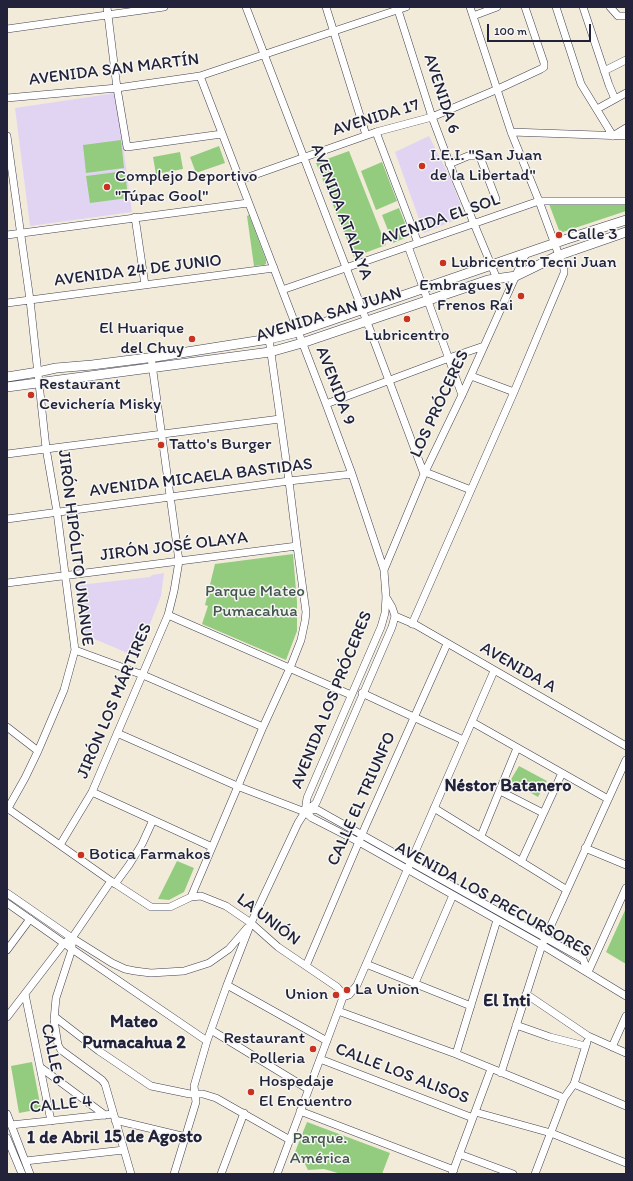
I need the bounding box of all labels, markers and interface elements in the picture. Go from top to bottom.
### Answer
scale bar [489,16,593,42]
text: 100 m [494,24,527,38]
street label: AVENIDA SAN MARTÍN [28,49,200,91]
street label: AVENIDA 6 [419,52,463,136]
street label: AVENIDA 17 [330,95,422,141]
street label: AVENIDA ATALAYA [306,141,376,283]
place label: I.E.I. "San Juan de la Libertad" [430,146,542,186]
marker: I.E.I. "San Juan de la Libertad" [417,161,427,171]
place label: Complejo Deportivo "Túpac Gool" [115,167,257,207]
marker: Complejo Deportivo "Túpac Gool" [102,182,112,192]
street label: AVENIDA EL SOL [377,190,503,250]
place label: Calle 3 [567,225,618,245]
marker: Calle 3 [554,230,564,240]
street label: AVENIDA 24 DE JUNIO [53,251,223,291]
place label: Lubricentro Tecni Juan [451,253,617,273]
marker: Lubricentro Tecni Juan [438,258,448,268]
place label: Embragues y Frenos Rai [419,276,513,316]
street label: AVENIDA SAN JUAN [254,283,404,347]
marker: Embragues y Frenos Rai [516,291,526,301]
marker: Lubricentro [402,314,412,324]
place label: El Huarique del Chuy [99,319,184,359]
place label: Lubricentro [364,326,450,346]
marker: El Huarique del Chuy [187,334,197,344]
street label: AVENIDA 9 [311,344,359,428]
street label: LOS PRÓCERES [406,347,474,461]
place label: Restaurant Cevichería Misky [39,375,161,415]
marker: Restaurant Cevichería Misky [26,390,36,400]
place label: Tatto's Burger [169,435,272,455]
marker: Tatto's Burger [156,440,166,450]
street label: JIRÓN HIPÓLITO UNANUE [53,449,97,647]
street label: AVENIDA MICAELA BASTIDAS [88,454,314,502]
street label: JIRÓN JOSÉ OLAYA [99,528,249,566]
park label: Parque Mateo Pumacahua [205,582,305,622]
street label: AVENIDA LOS PRÓCERES [287,608,377,792]
street label: JIRÓN LOS MÁRTIRES [73,620,157,782]
street label: AVENIDA A [476,638,560,698]
street label: CALLE EL TRIUNFO [323,729,401,869]
district label: Néstor Batanero [444,775,572,797]
street label: AVENIDA LOS PRECURSORES [391,838,595,962]
place label: Botica Farmakos [89,845,211,865]
marker: Botica Farmakos [76,850,86,860]
street label: LA UNIÓN [232,890,304,950]
place label: La Union [355,980,419,1000]
place label: Union [285,985,328,1005]
marker: La Union [342,985,352,995]
marker: Union [331,990,341,1000]
district label: El Inti [483,990,531,1012]
district label: Mateo Pumacahua 2 [82,1011,186,1054]
street label: CALLE 6 [36,1022,68,1086]
place label: Restaurant Polleria [223,1029,305,1069]
street label: CALLE LOS ALISOS [332,1039,472,1109]
marker: Restaurant Polleria [308,1044,318,1054]
place label: Hospedaje El Encuentro [259,1072,352,1112]
marker: Hospedaje El Encuentro [246,1087,256,1097]
street label: CALLE 4 [29,1092,93,1118]
district label: 15 de Agosto [104,1126,202,1148]
district label: 1 de Abril [27,1127,99,1149]
park label: Parque. América [290,1129,350,1169]

